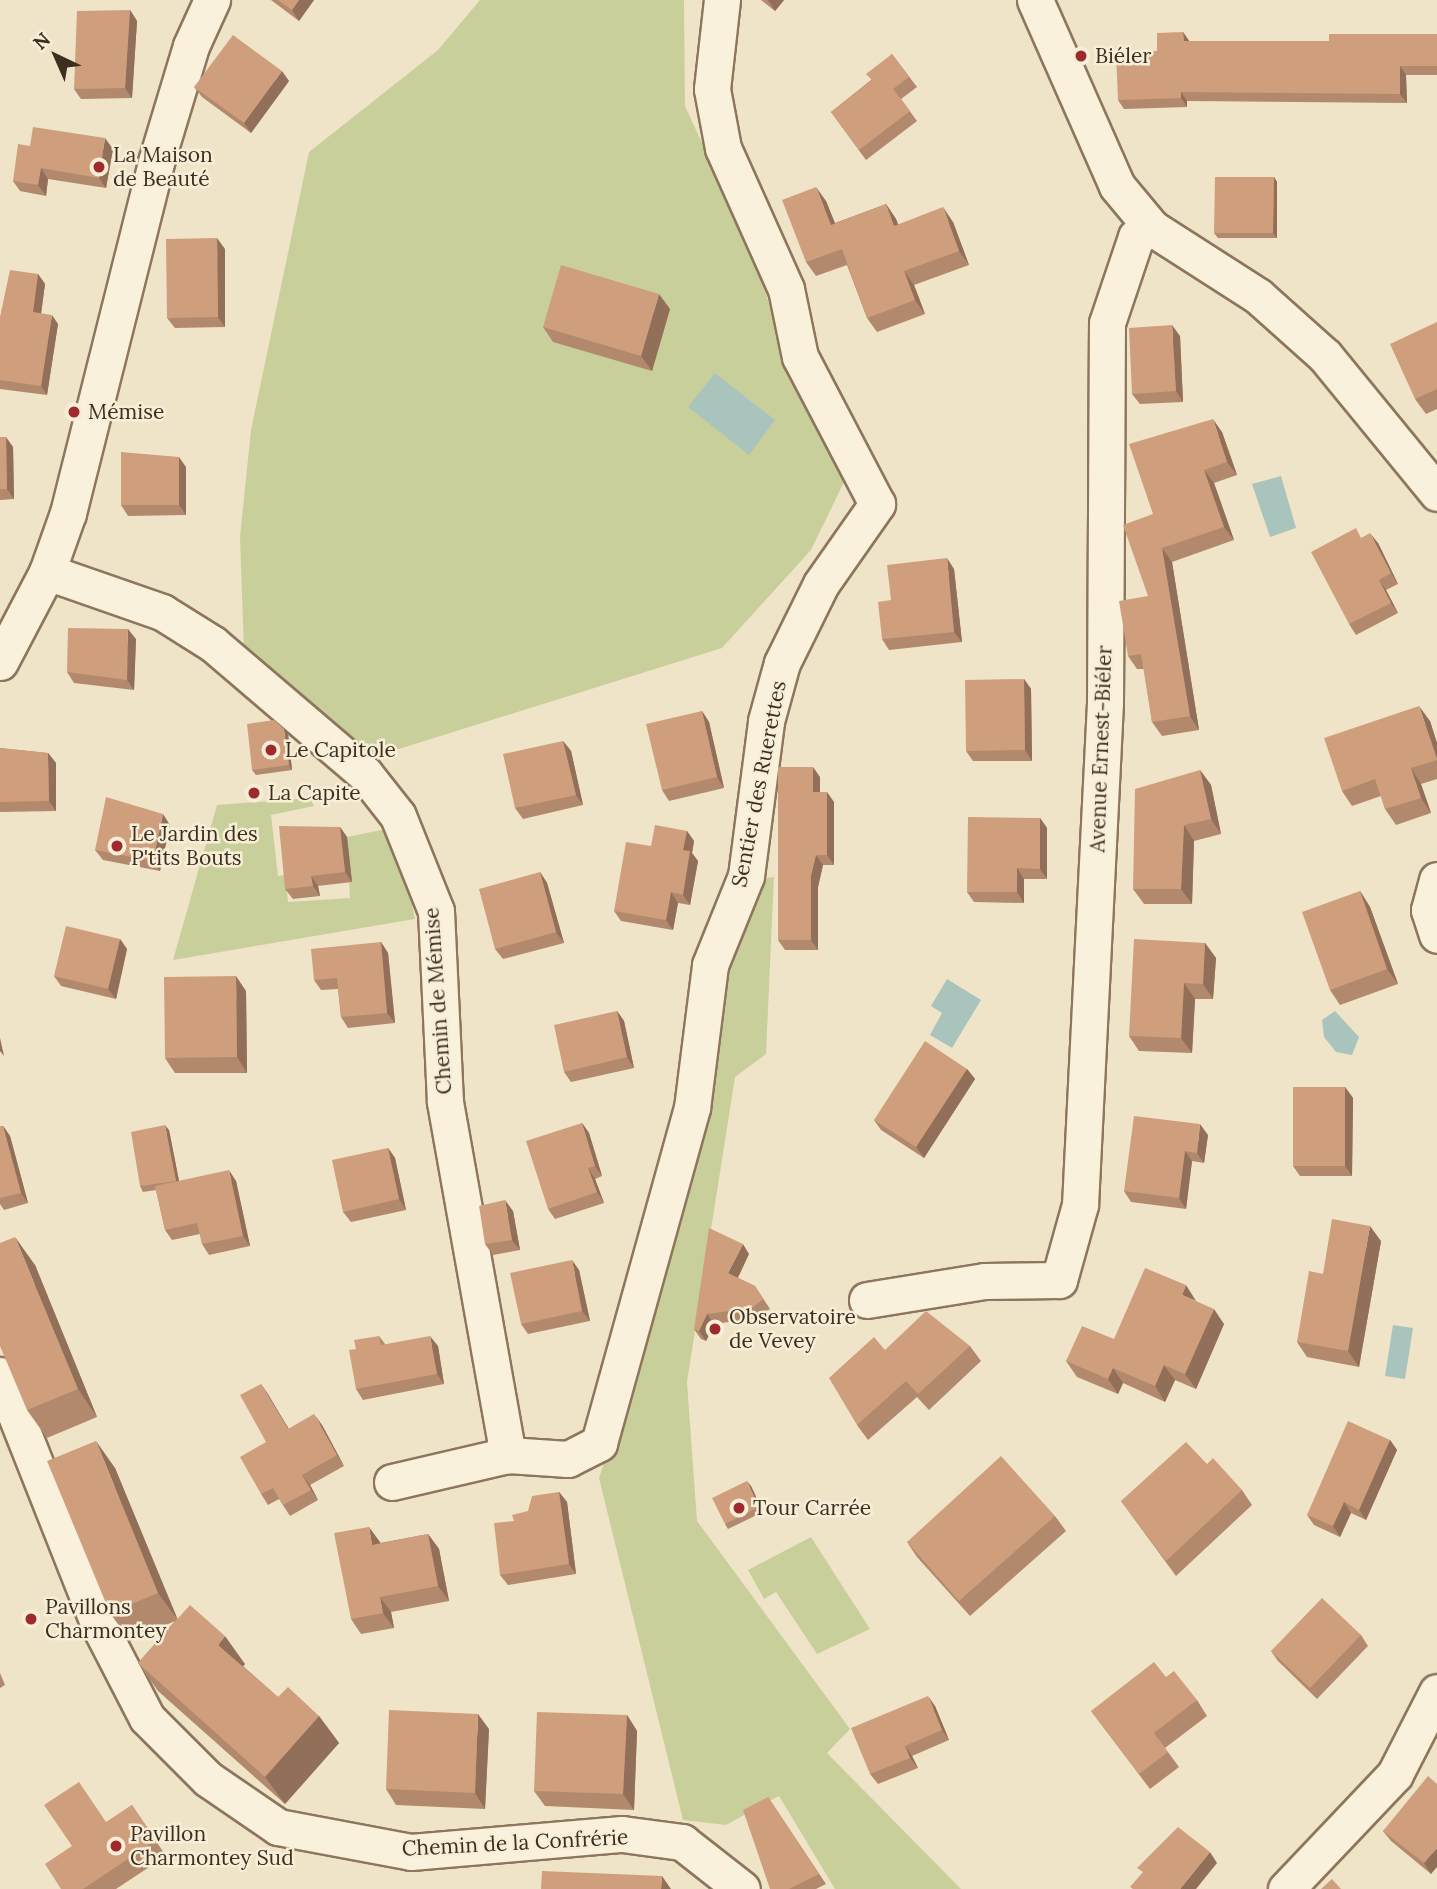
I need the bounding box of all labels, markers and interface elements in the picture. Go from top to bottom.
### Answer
north arrow [21,21,91,91]
text: N [28,27,55,55]
place label: Biéler [1095,43,1151,69]
marker: Biéler [1073,48,1089,64]
place label: La Maison de Beauté [113,142,213,192]
marker: La Maison de Beauté [91,159,107,175]
place label: Mémise [88,399,164,425]
marker: Mémise [66,404,82,420]
street label: Avenue Ernest-Biéler [1085,645,1117,853]
street label: Sentier des Ruerettes [727,679,791,889]
place label: Le Capitole [285,737,396,763]
marker: Le Capitole [263,742,279,758]
place label: La Capite [268,780,361,806]
marker: La Capite [246,785,262,801]
place label: Le Jardin des P'tits Bouts [131,821,258,871]
marker: Le Jardin des P'tits Bouts [109,838,125,854]
street label: Chemin de Mémise [419,907,457,1095]
place label: Observatoire de Vevey [729,1304,856,1354]
marker: Observatoire de Vevey [707,1321,723,1337]
place label: Tour Carrée [753,1495,871,1521]
marker: Tour Carrée [731,1500,747,1516]
place label: Pavillons Charmontey [45,1594,166,1644]
marker: Pavillons Charmontey [23,1611,39,1627]
place label: Pavillon Charmontey Sud [130,1821,294,1871]
street label: Chemin de la Confrérie [401,1824,629,1862]
marker: Pavillon Charmontey Sud [108,1838,124,1854]

